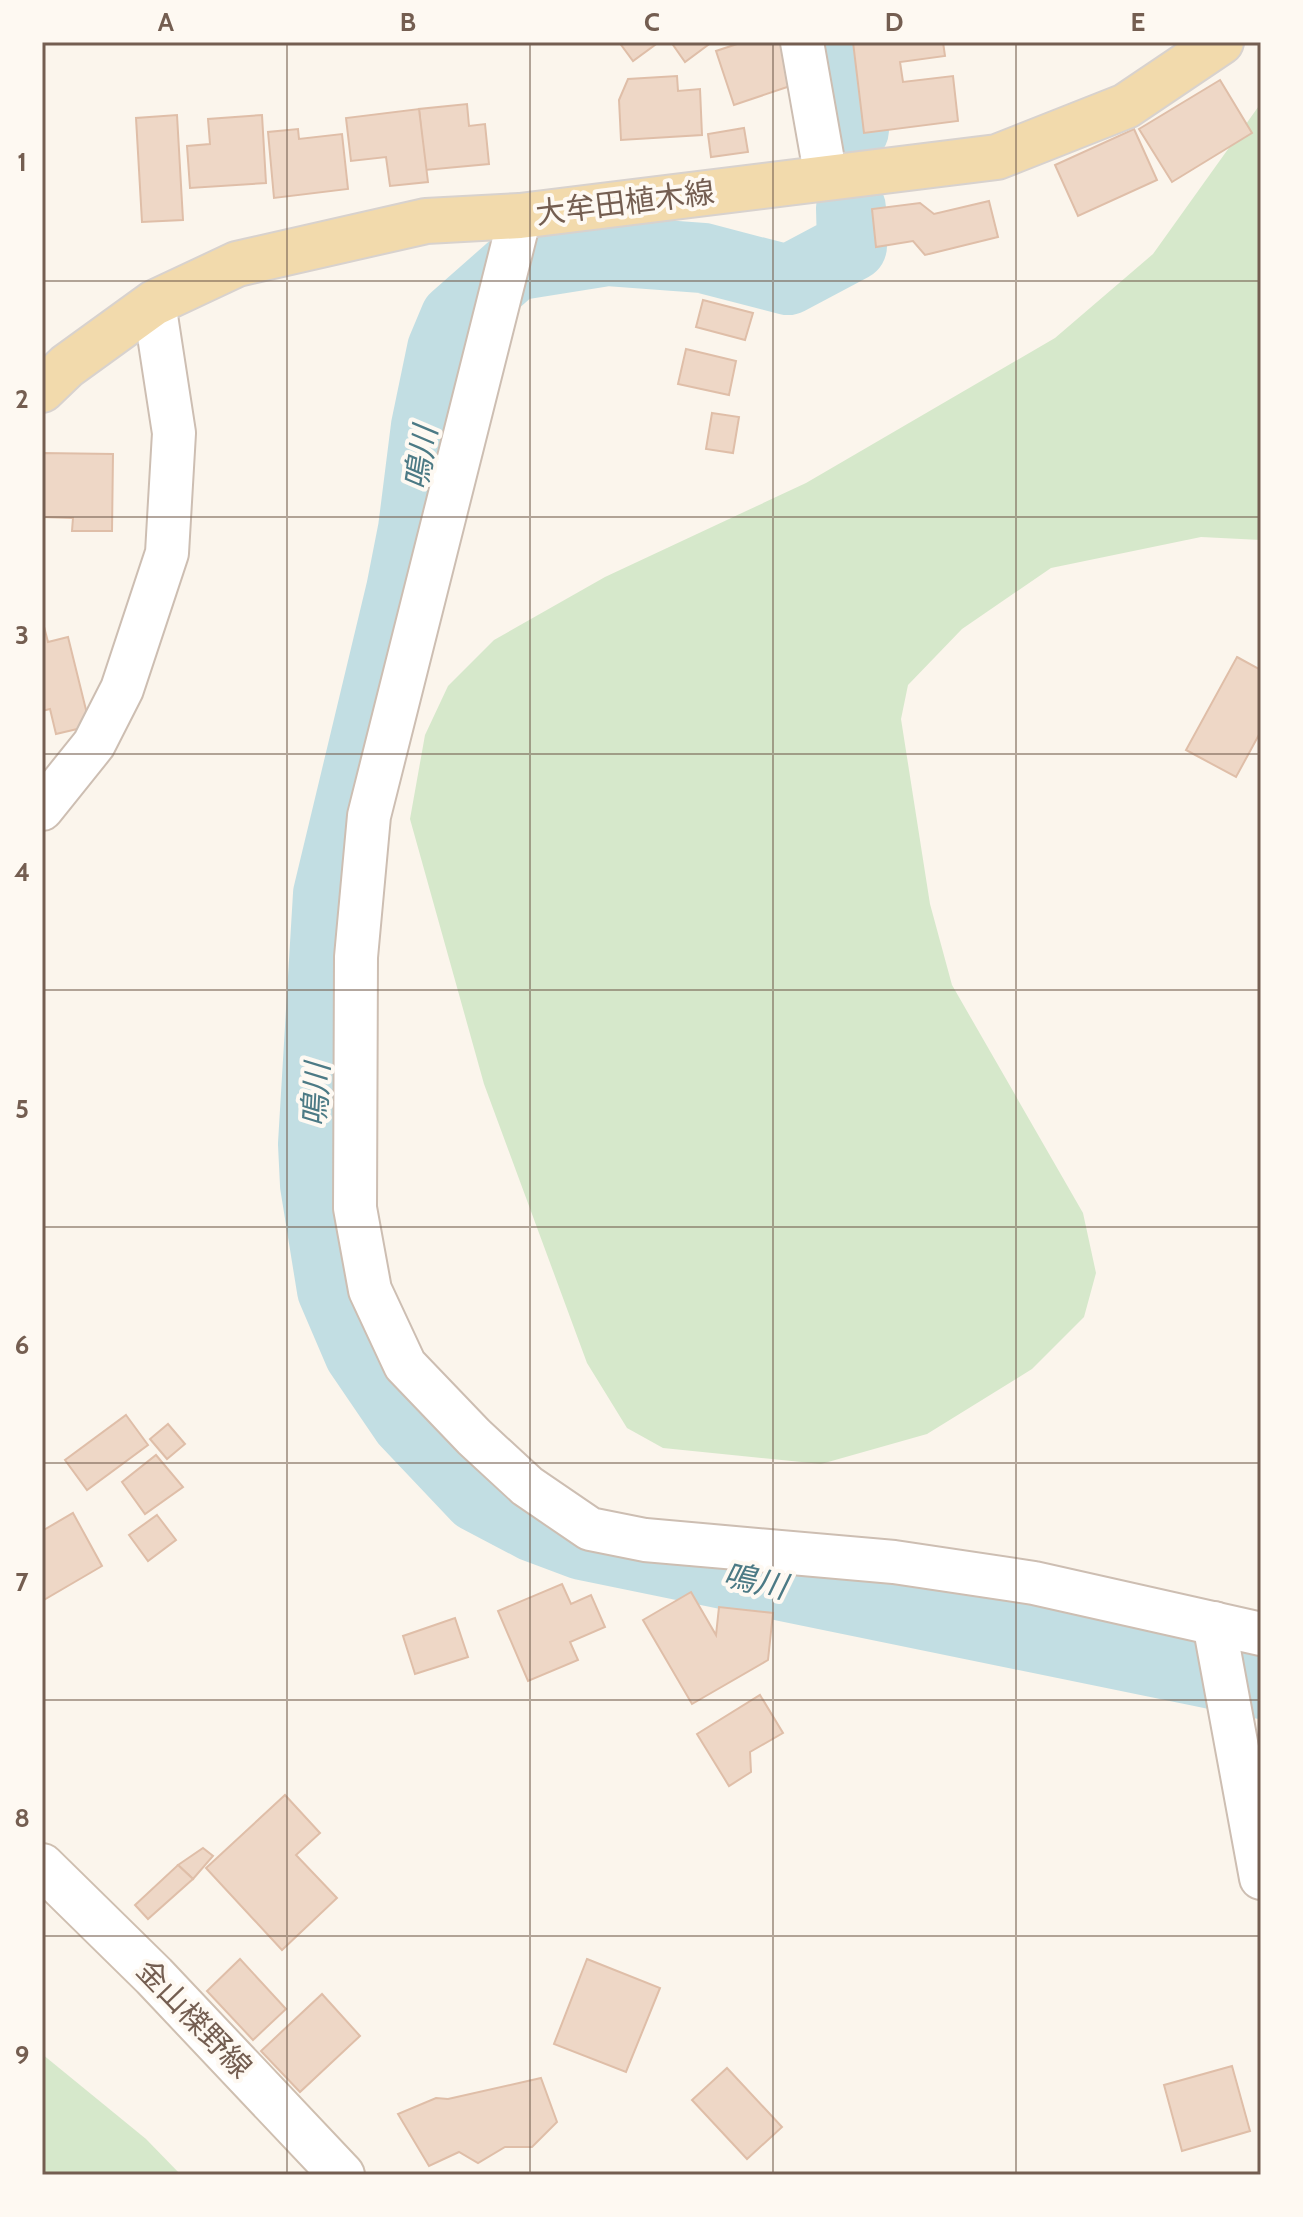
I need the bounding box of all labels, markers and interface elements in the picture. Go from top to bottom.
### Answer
text: A [158,6,175,38]
text: B [400,6,416,38]
text: C [644,6,660,38]
text: D [885,6,903,38]
text: E [1131,6,1145,38]
text: 1 [17,146,27,178]
street label: 大牟田植木線 [533,173,717,232]
text: 2 [15,383,29,415]
water label: 鳴川 [396,420,445,493]
text: 3 [15,619,29,651]
text: 4 [14,856,30,888]
water label: 鳴川 [294,1059,337,1128]
text: 5 [15,1093,29,1125]
text: 6 [15,1329,29,1361]
water label: 鳴川 [720,1555,793,1607]
text: 7 [15,1566,29,1598]
text: 8 [14,1802,30,1834]
street label: 金山檪野線 [129,1952,260,2085]
text: 9 [15,2039,29,2071]

